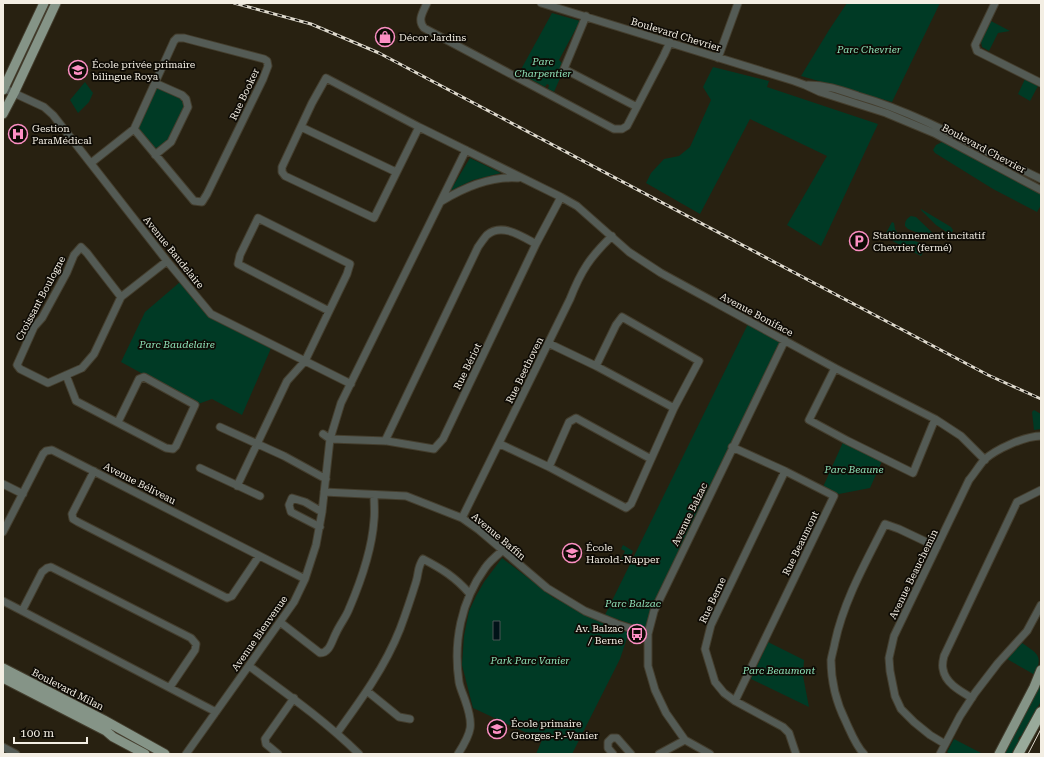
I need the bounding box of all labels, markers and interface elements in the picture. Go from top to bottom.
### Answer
street label: Boulevard Chevrier [630,16,722,53]
shop icon: Décor Jardins [374,26,396,48]
place label: Décor Jardins [399,32,467,43]
park label: Parc Chevrier [836,44,902,55]
park label: Parc Charpentier [515,56,572,79]
school or university icon: École privée primaire bilingue Roya [67,59,89,81]
place label: École privée primaire bilingue Roya [92,59,196,82]
street label: Rue Booker [228,67,261,122]
street label: Boulevard Chevrier [940,122,1028,175]
hospital icon: Gestion ParaMédical [7,123,29,145]
place label: Gestion ParaMédical [32,123,92,146]
street label: Avenue Baudelaire [141,214,206,291]
parking icon: Stationnement incitatif Chevrier (fermé) [848,230,870,252]
place label: Stationnement incitatif Chevrier (fermé) [873,230,986,253]
street label: Croissant Boulogne [14,254,68,342]
street label: Avenue Boniface [718,291,796,339]
street label: Rue Beethoven [504,335,546,405]
park label: Parc Baudelaire [138,339,215,350]
street label: Rue Bériot [451,341,484,391]
street label: Avenue Béliveau [102,461,178,507]
park label: Parc Beaune [823,464,884,475]
street label: Avenue Balzac [669,480,710,548]
street label: Rue Beaumont [780,509,821,577]
street label: Avenue Baffin [470,511,528,562]
street label: Avenue Beauchemin [887,527,940,621]
school or university icon: École Harold-Napper [561,542,583,564]
place label: École Harold-Napper [586,542,660,565]
street label: Rue Berne [697,575,728,625]
street label: Avenue Bienvenue [229,593,290,673]
park label: Parc Balzac [604,598,662,609]
place label: Av. Balzac / Berne [575,623,624,646]
bus stop icon: Av. Balzac / Berne [626,623,648,645]
park label: Park Parc Vanier [489,655,570,666]
park label: Parc Beaumont [742,665,816,676]
street label: Boulevard Milan [30,667,106,713]
school or university icon: École primaire Georges-P.-Vanier [486,718,508,740]
place label: École primaire Georges-P.-Vanier [511,718,598,741]
scale bar [14,719,87,745]
text: 100 m [20,726,54,740]

